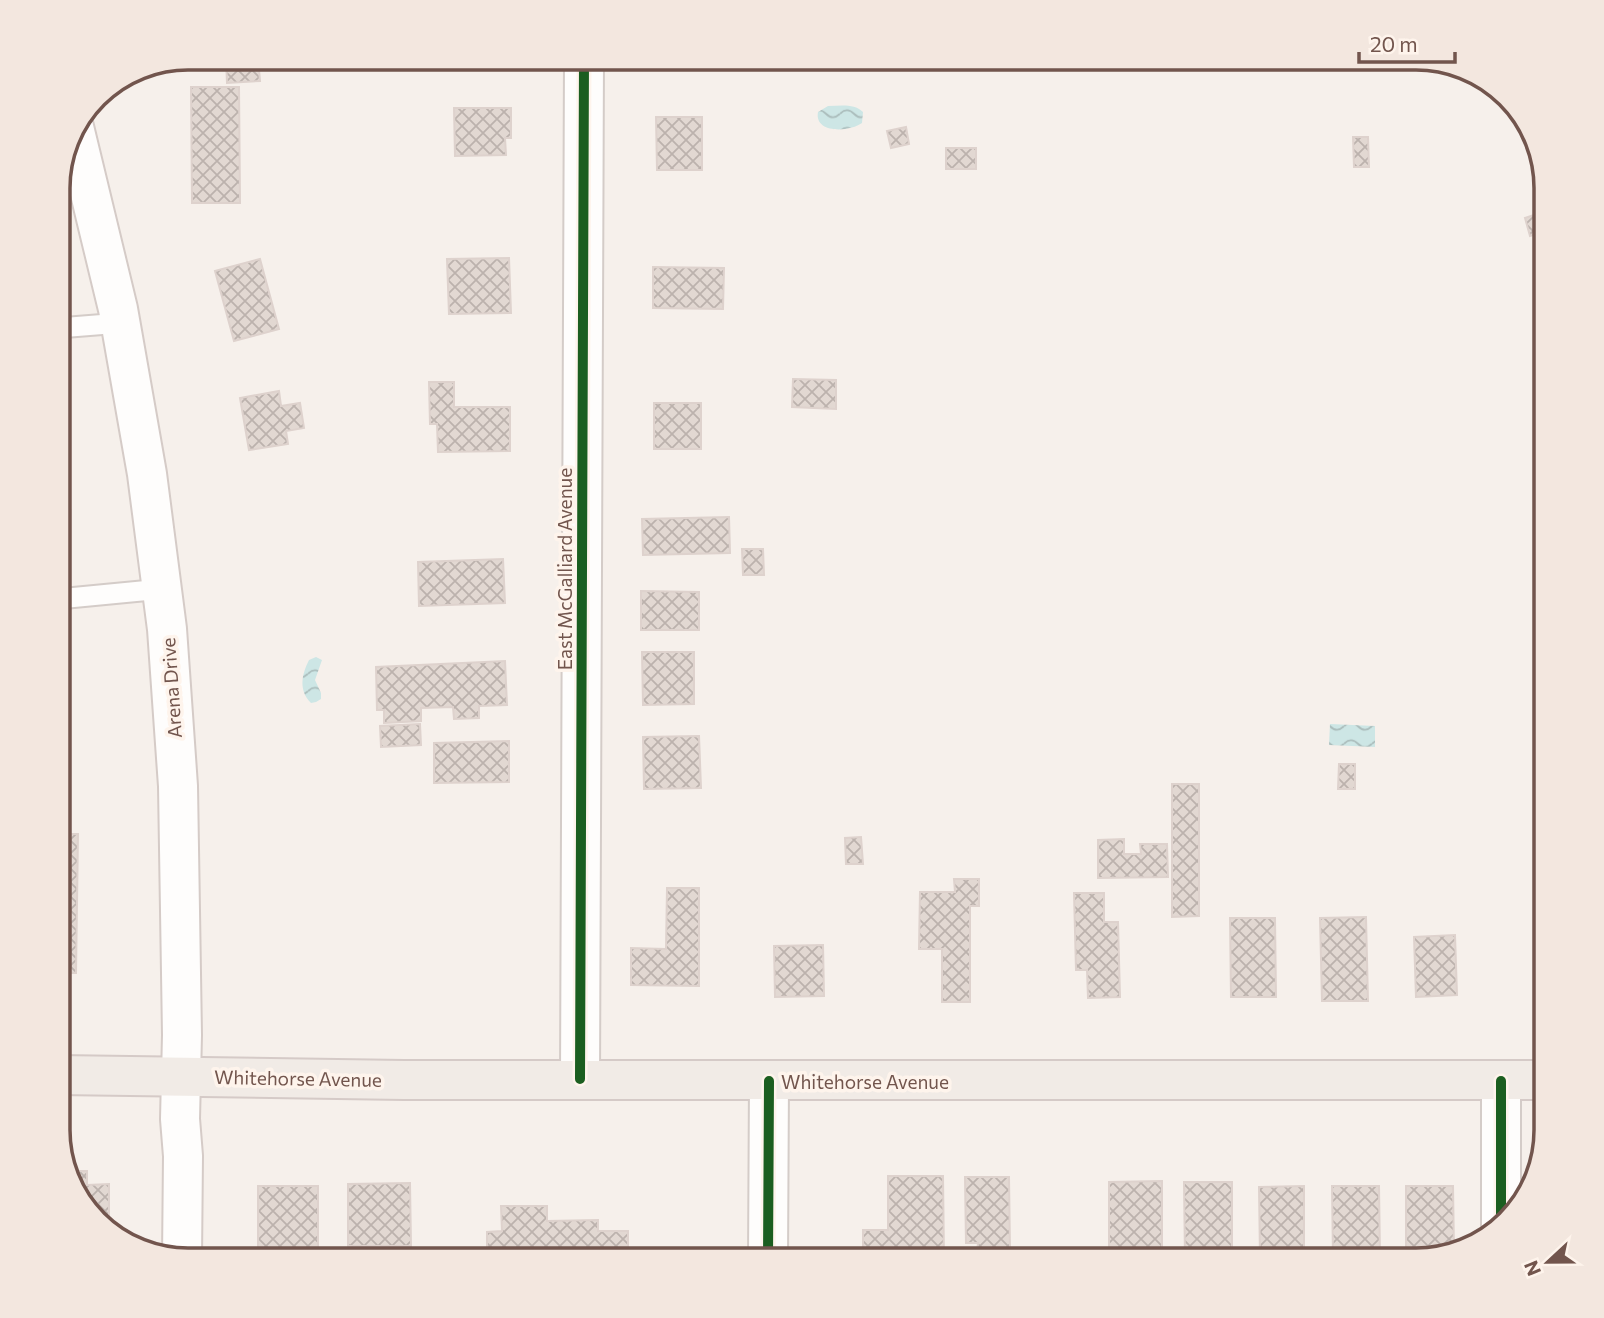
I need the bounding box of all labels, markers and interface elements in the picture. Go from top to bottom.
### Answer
scale bar [1359,21,1455,65]
text: 20 m [1370,31,1418,56]
street label: East McGalliard Avenue [553,468,576,670]
street label: Arena Drive [156,637,186,739]
street label: Whitehorse Avenue [214,1065,382,1091]
street label: Whitehorse Avenue [781,1070,949,1093]
north arrow [1513,1227,1583,1297]
text: N [1518,1258,1545,1279]

